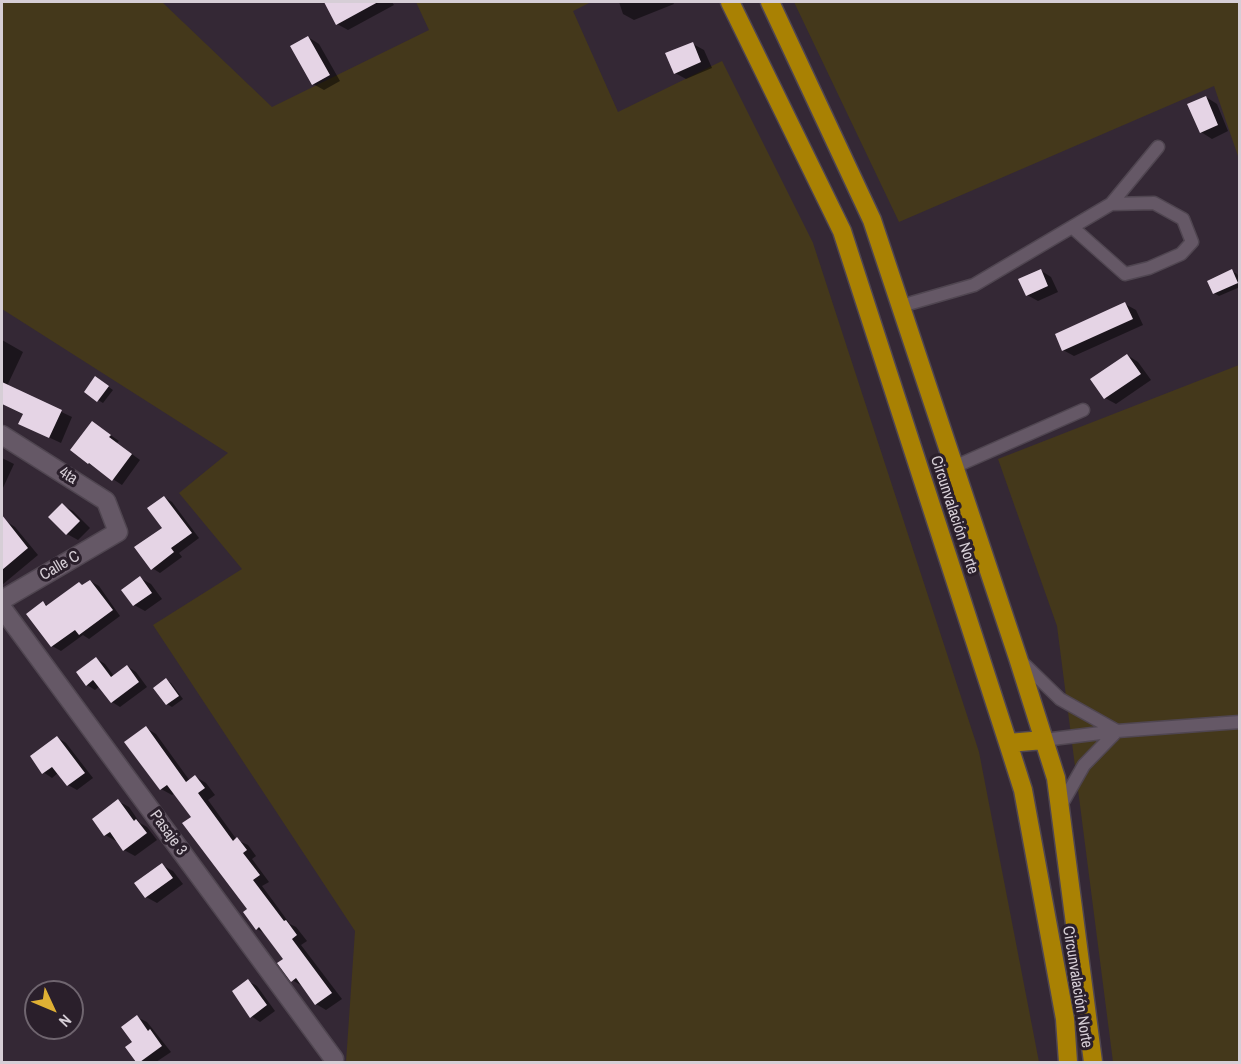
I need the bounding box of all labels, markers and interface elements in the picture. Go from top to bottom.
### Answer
street label: Circunvalación Norte [926,453,982,577]
street label: 4ta [55,463,81,489]
street label: Calle C [37,547,83,585]
street label: Pasaje 3 [145,807,191,859]
street label: Circunvalación Norte [1058,925,1096,1049]
north arrow [24,980,84,1040]
text: N [54,1010,77,1032]

